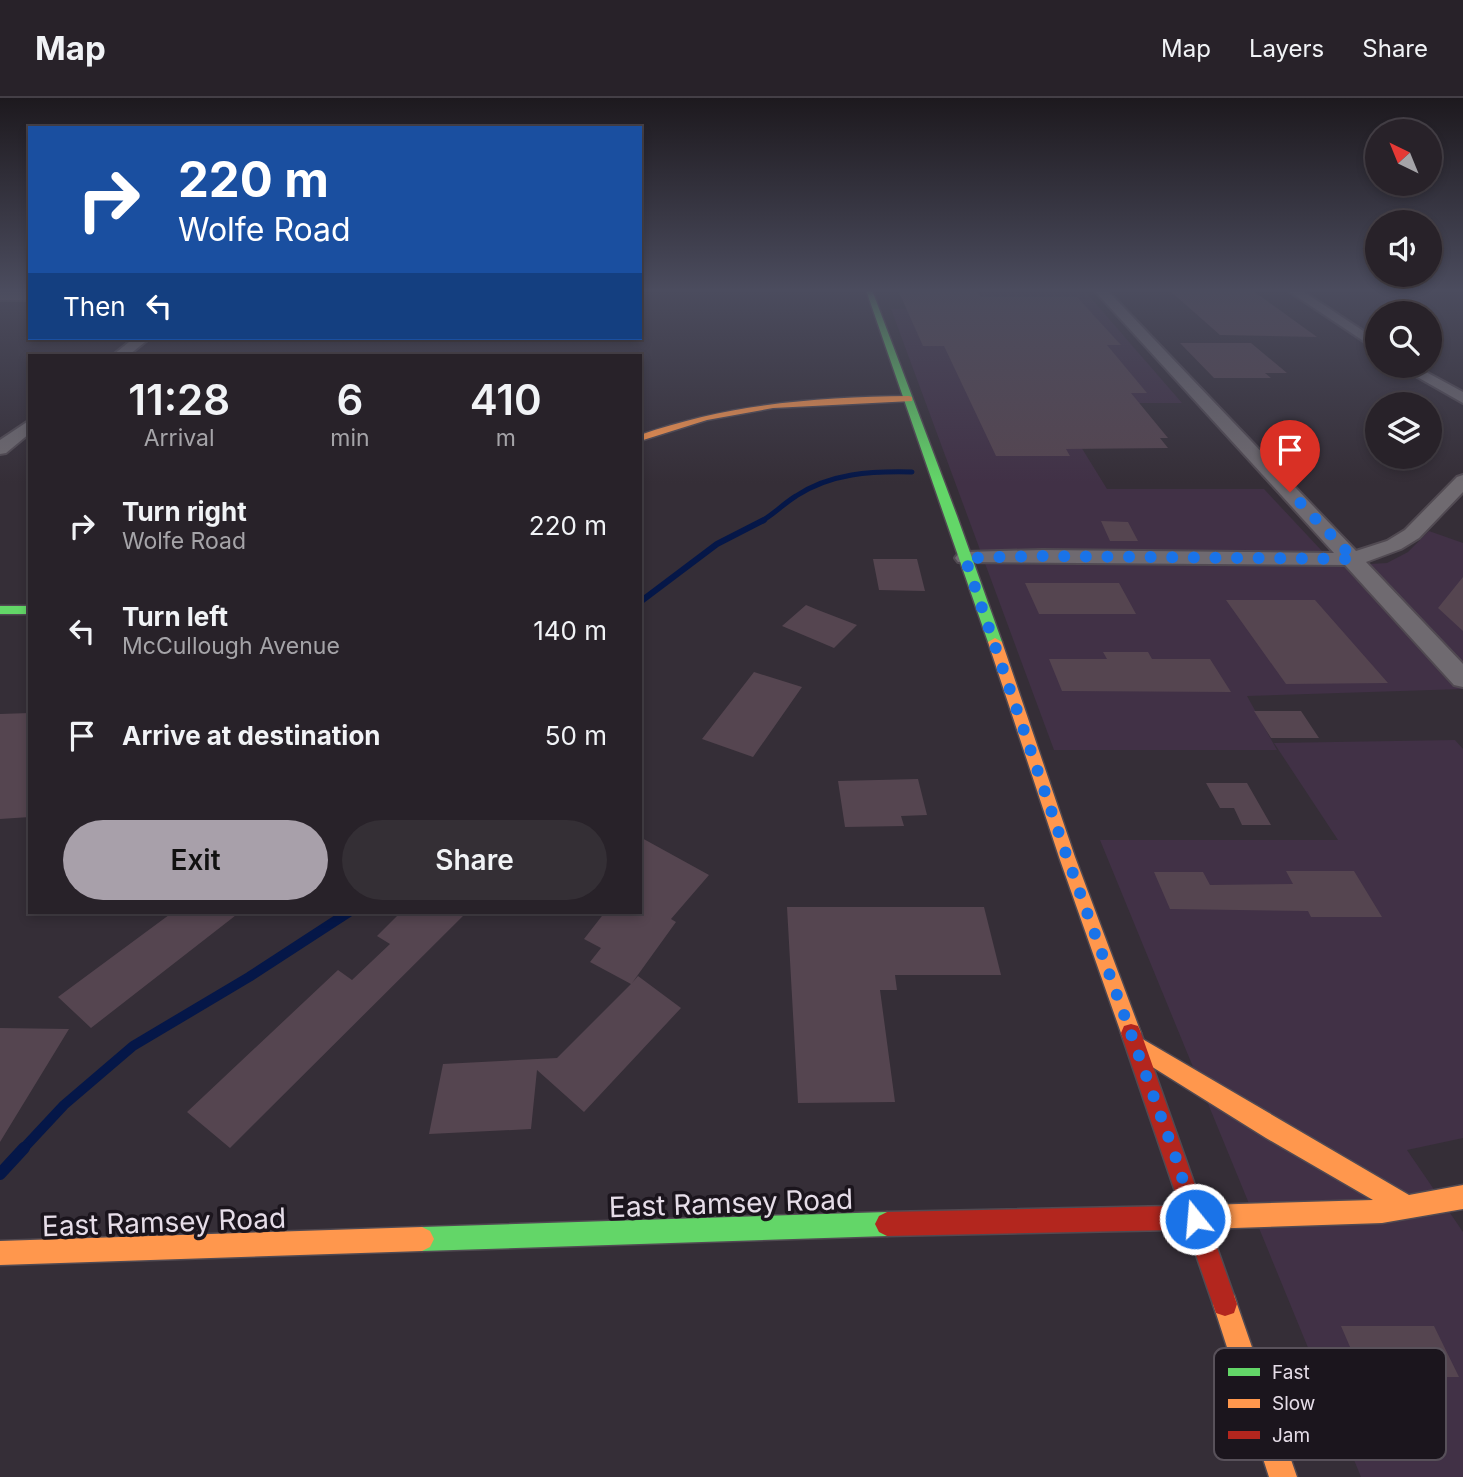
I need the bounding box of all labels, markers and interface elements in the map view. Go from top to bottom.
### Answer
text: Map [35,28,106,68]
text: Map [1161,34,1211,63]
text: Layers [1249,34,1324,63]
text: Share [1362,34,1428,63]
north arrow [1365,119,1442,196]
map controls [1365,119,1442,469]
text: 220 m [178,150,329,209]
icon: right [63,154,154,245]
text: Wolfe Road [178,210,351,249]
button: sound [1365,210,1442,287]
icon: left [140,287,178,325]
text: Then [63,291,126,322]
button: search [1365,301,1442,378]
text: 11:28 [128,374,230,425]
text: 6 [336,374,363,425]
text: 410 [470,374,542,425]
button: layers [1365,392,1442,469]
pin [1260,420,1320,492]
text: Arrival [144,424,215,452]
text: min [330,424,370,452]
text: m [496,424,516,452]
icon: arrive [1271,431,1309,469]
text: Turn right [122,496,247,527]
icon: right [63,507,101,545]
text: 220 m [529,510,607,541]
text: Wolfe Road [122,527,246,555]
text: Turn left [122,601,228,632]
icon: left [63,612,101,650]
text: 140 m [533,615,607,646]
text: McCullough Avenue [122,632,340,660]
icon: arrive [63,717,101,755]
text: Arrive at destination [122,720,381,751]
text: 50 m [545,720,607,751]
button: Exit [63,820,328,900]
button: Share [342,820,607,900]
street label: East Ramsey Road [608,1182,854,1224]
position arrow [1158,1182,1232,1256]
street label: East Ramsey Road [41,1201,287,1243]
legend [1214,1348,1446,1460]
text: Fast [1272,1361,1310,1384]
text: Slow [1272,1392,1315,1415]
text: Jam [1272,1424,1310,1447]

